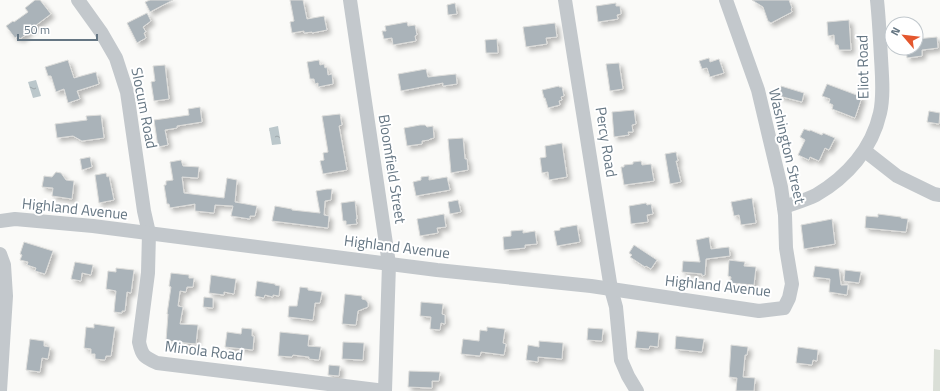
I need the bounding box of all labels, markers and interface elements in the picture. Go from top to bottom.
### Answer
scale bar [18,16,97,42]
north arrow [884,16,924,56]
text: 50 m [24,20,50,39]
text: N [886,24,904,38]
street label: Eliot Road [850,35,875,99]
street label: Slocum Road [125,65,164,151]
street label: Washington Street [763,86,812,207]
street label: Percy Road [590,105,623,179]
street label: Bloomfield Street [373,113,413,226]
street label: Highland Avenue [21,192,129,225]
street label: Highland Avenue [343,229,451,264]
street label: Highland Avenue [664,269,772,302]
street label: Minola Road [164,334,244,367]

